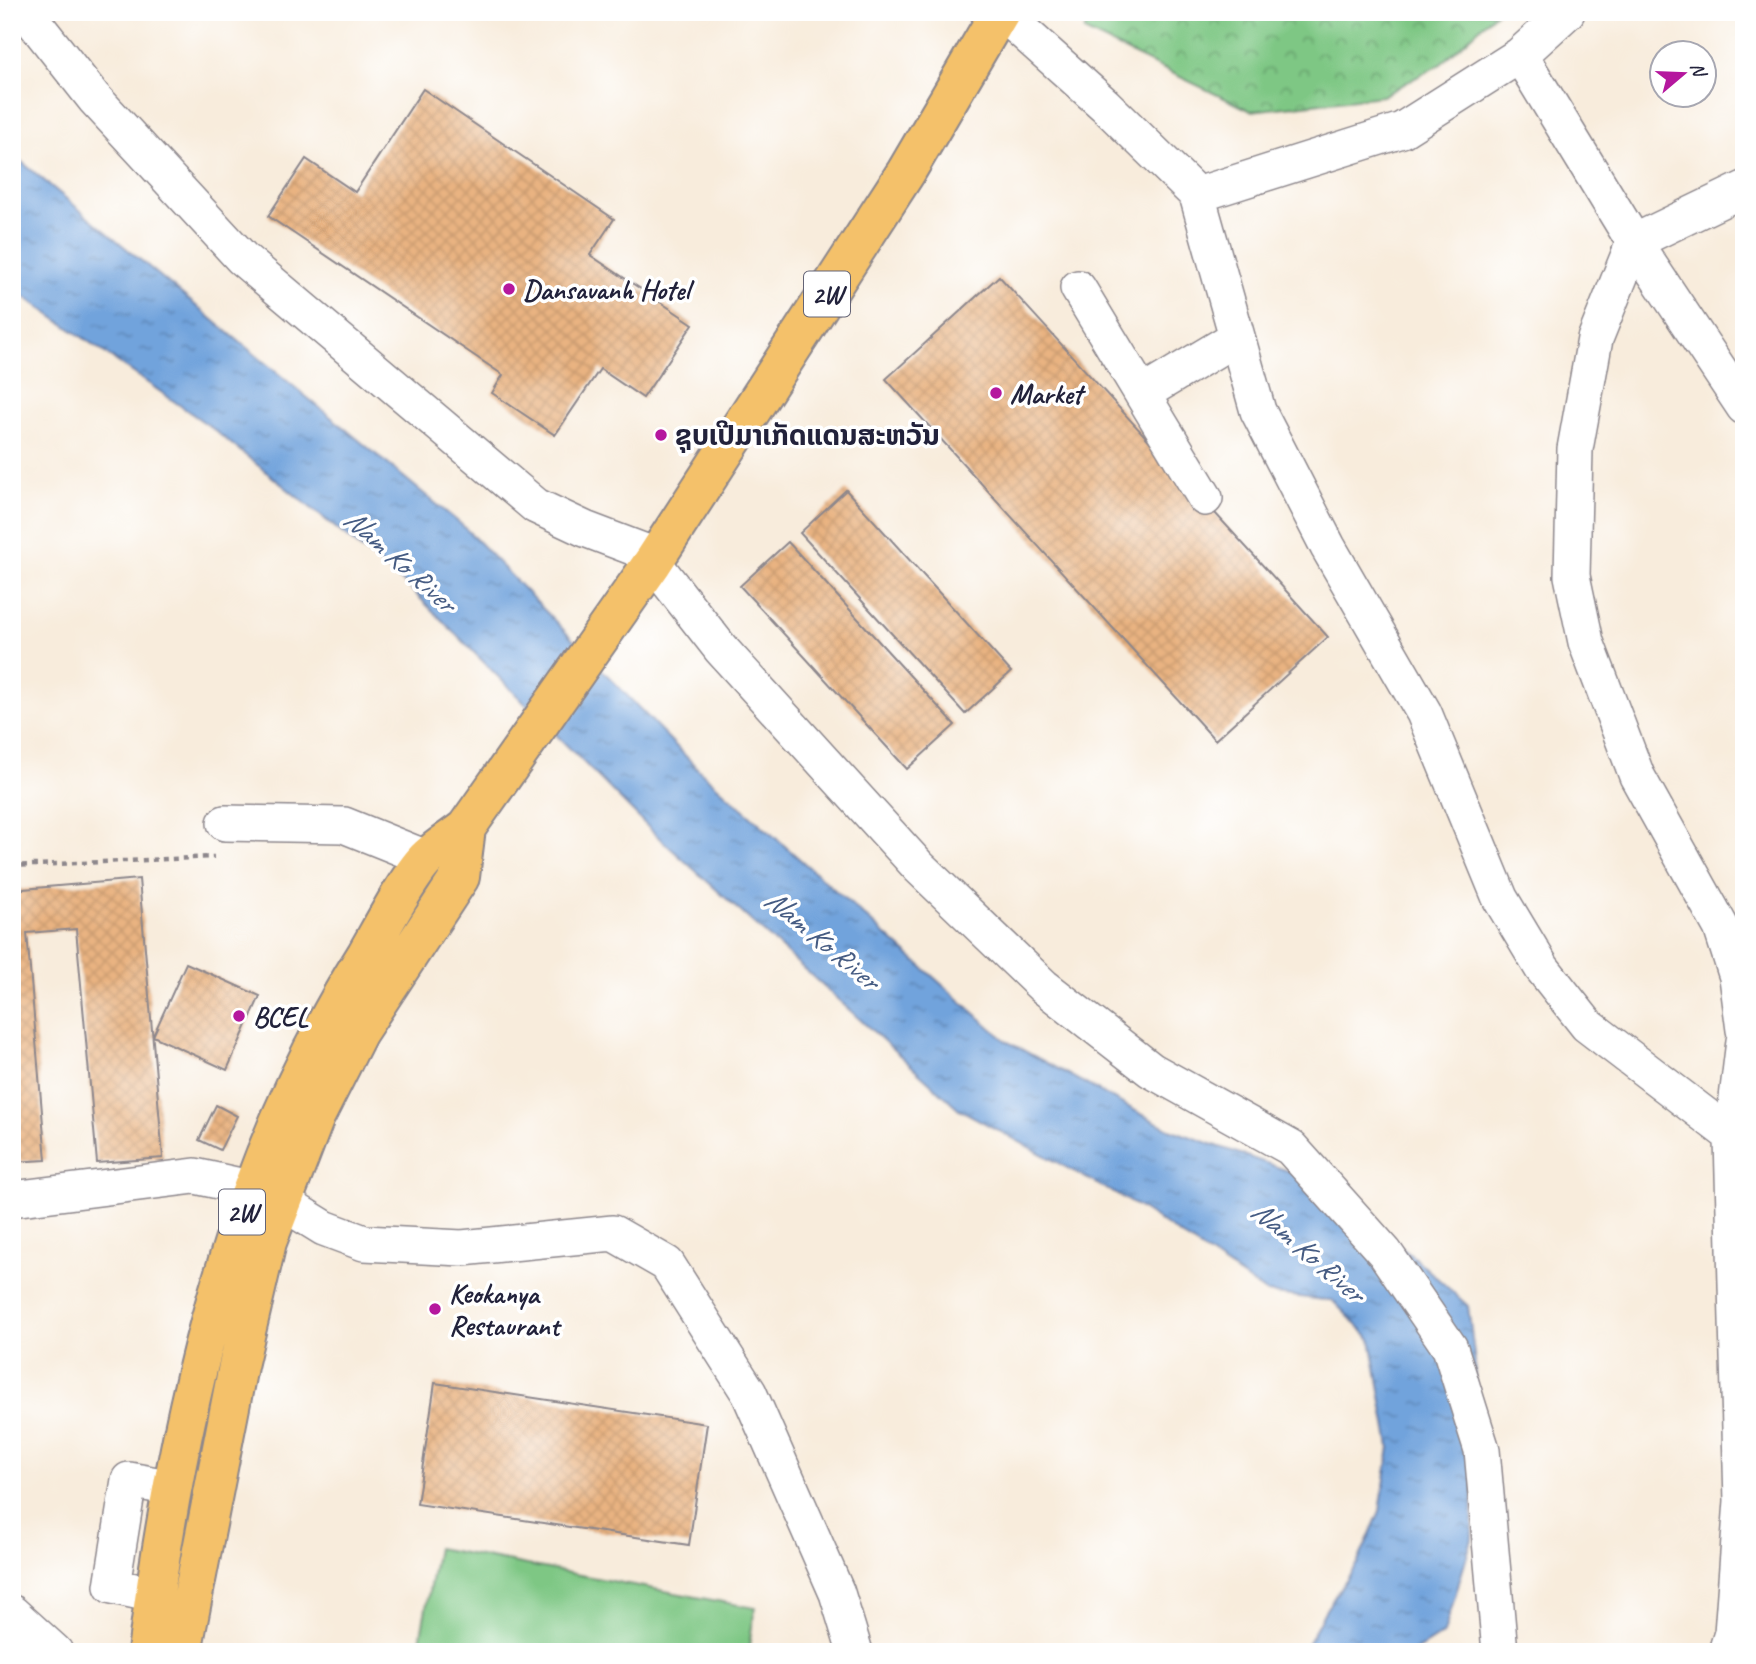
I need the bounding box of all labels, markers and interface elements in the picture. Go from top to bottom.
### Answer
north arrow [1648,38,1718,108]
text: N [1685,59,1712,81]
place label: Dansavanh Hotel [523,272,695,307]
road number: 2W [804,272,850,316]
marker: Dansavanh Hotel [501,281,517,297]
place label: Market [1010,376,1087,411]
marker: Market [988,385,1004,401]
place label: ຊຸບເປີມາເກັດແດນສະຫວັນ [675,418,940,454]
marker: ຊຸບເປີມາເກັດແດນສະຫວັນ [653,427,669,443]
water label: Nam Ko River [336,500,467,623]
water label: Nam Ko River [757,880,890,1000]
place label: BCEL [253,999,309,1034]
marker: BCEL [231,1008,247,1024]
road number: 2W [219,1190,265,1234]
water label: Nam Ko River [1244,1192,1376,1313]
place label: Keokanya Restaurant [449,1276,563,1343]
marker: Keokanya Restaurant [427,1301,443,1317]

